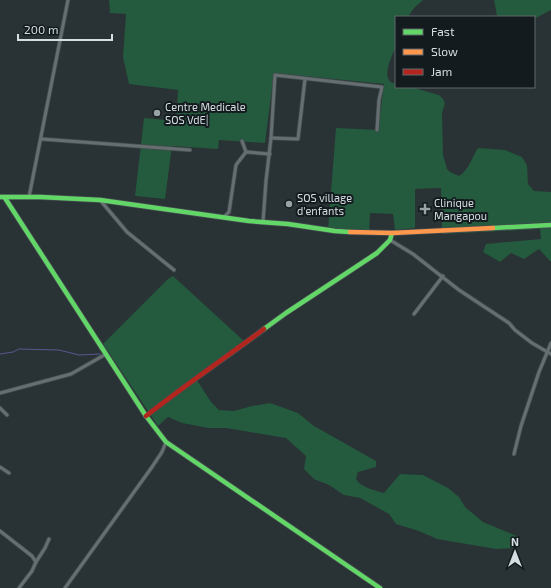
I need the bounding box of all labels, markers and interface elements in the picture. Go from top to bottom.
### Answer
scale bar [18,16,112,42]
legend [395,16,535,88]
text: 200 m [24,22,58,36]
text: Fast [431,24,455,38]
text: Slow [431,44,458,58]
text: Jam [431,64,452,78]
place label: Centre Medicale SOS VdE| [165,100,246,126]
marker: Centre Medicale SOS VdE| [152,108,162,118]
place label: SOS village d'enfants [297,191,352,217]
place label: Clinique Mangapou [434,196,487,222]
marker: SOS village d'enfants [284,199,294,209]
marker: Clinique Mangapou [419,203,431,215]
north arrow [495,532,535,572]
text: N [511,535,519,548]

